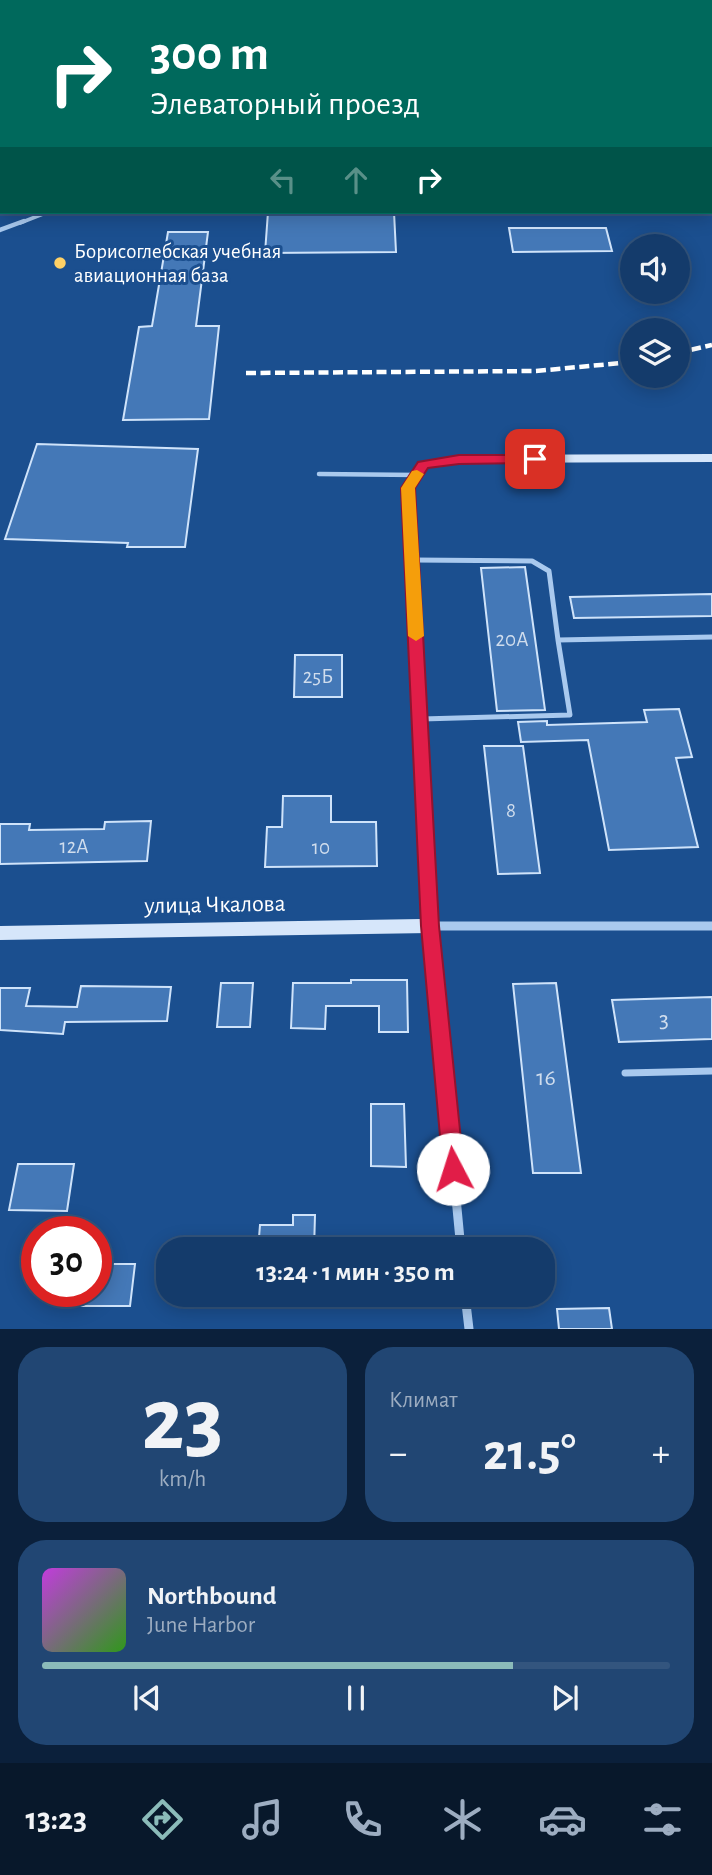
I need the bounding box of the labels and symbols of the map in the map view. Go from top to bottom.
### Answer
place label: Борисоглебская учебная авиационная база [74,241,281,286]
marker: Борисоглебская учебная авиационная база [52,255,68,271]
pin [505,429,565,489]
house number: 20А [496,629,529,650]
house number: 25Б [303,666,333,687]
house number: 8 [506,800,516,821]
house number: 12А [59,836,89,857]
house number: 10 [312,837,330,858]
street label: улица Чкалова [143,892,286,918]
house number: 3 [659,1008,669,1032]
house number: 16 [536,1066,556,1090]
position arrow [416,1132,490,1206]
speed limit sign: 30 [21,1216,112,1307]

